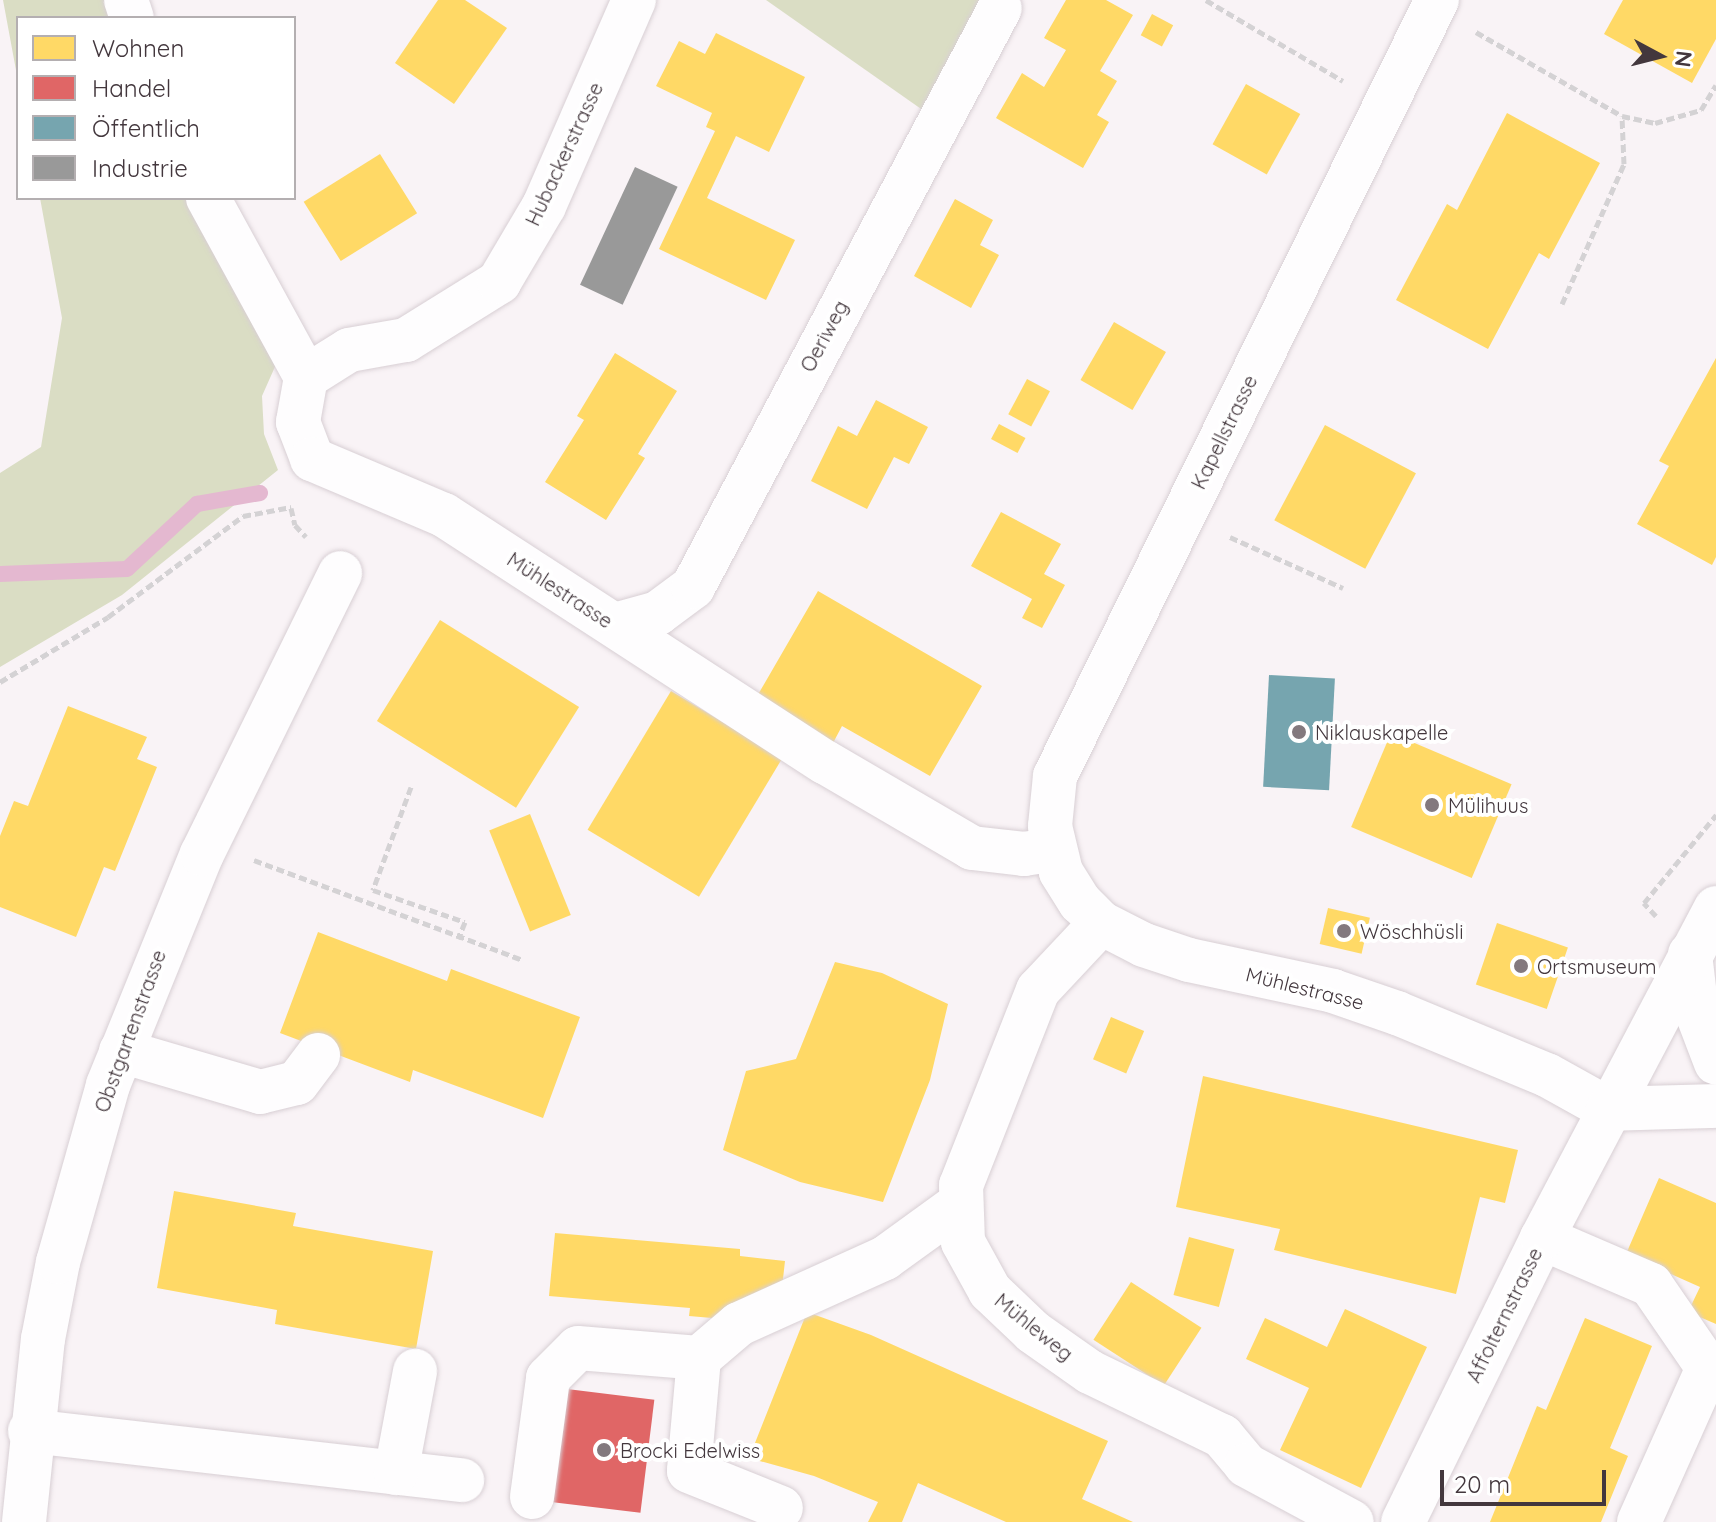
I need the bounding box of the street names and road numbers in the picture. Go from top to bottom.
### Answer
street label: Hubackerstrasse [520,78,608,230]
street label: Oeriweg [795,296,853,376]
street label: Kapellstrasse [1186,371,1262,493]
street label: Mühlestrasse [503,547,617,633]
street label: Obstgartenstrasse [89,947,171,1115]
street label: Mühlestrasse [1244,962,1366,1014]
street label: Affolternstrasse [1461,1244,1547,1386]
street label: Mühleweg [990,1288,1078,1366]

